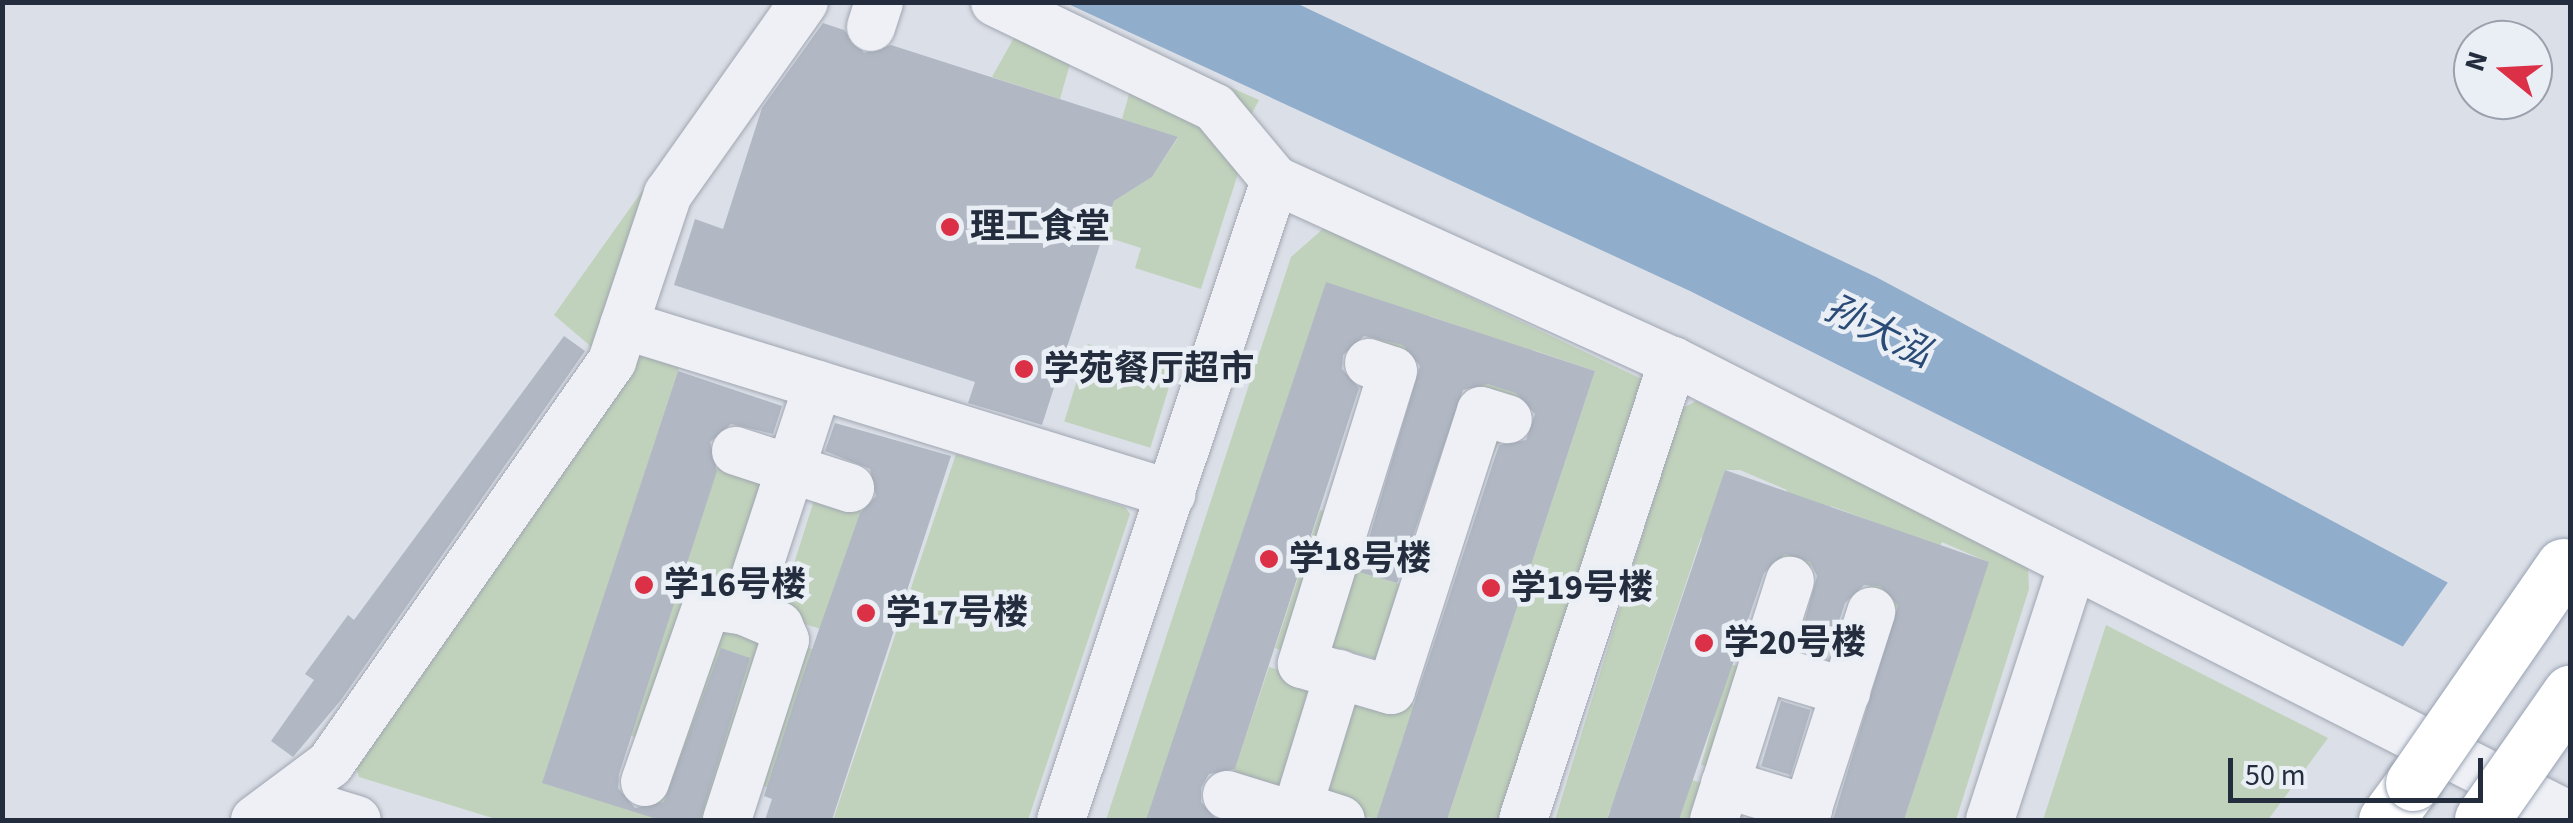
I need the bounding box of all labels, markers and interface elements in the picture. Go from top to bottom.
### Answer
north arrow [2453,20,2553,120]
text: N [2454,46,2498,76]
place label: 理工食堂 [970,206,1110,248]
marker: 理工食堂 [939,216,961,238]
water label: 孙大泓 [1817,286,1939,378]
place label: 学苑餐厅超市 [1044,348,1254,390]
marker: 学苑餐厅超市 [1013,358,1035,380]
place label: 学18号楼 [1289,538,1431,580]
marker: 学18号楼 [1258,548,1280,570]
place label: 学16号楼 [664,564,806,606]
place label: 学19号楼 [1511,567,1653,609]
marker: 学16号楼 [633,574,655,596]
marker: 学19号楼 [1480,577,1502,599]
place label: 学17号楼 [886,592,1028,634]
marker: 学17号楼 [855,602,877,624]
place label: 学20号楼 [1724,622,1866,664]
marker: 学20号楼 [1693,632,1715,654]
scale bar [2233,738,2488,800]
text: 50 m [2245,754,2306,797]

